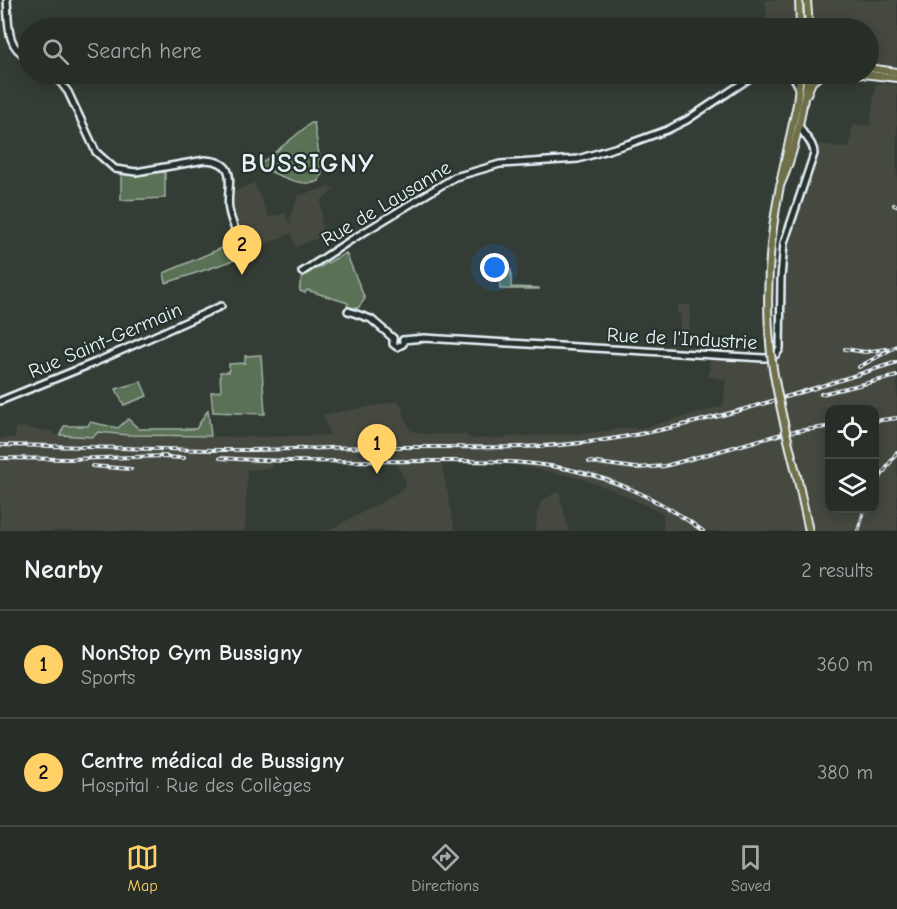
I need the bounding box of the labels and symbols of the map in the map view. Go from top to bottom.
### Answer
district label: BUSSIGNY [241,149,375,179]
street label: Rue de Lausanne [317,156,455,251]
pin: 2 [222,226,262,275]
your location [480,253,509,282]
street label: Rue Saint-Germain [25,298,185,383]
street label: Rue de l'Industrie [606,323,758,354]
pin: 1 [358,424,397,474]

